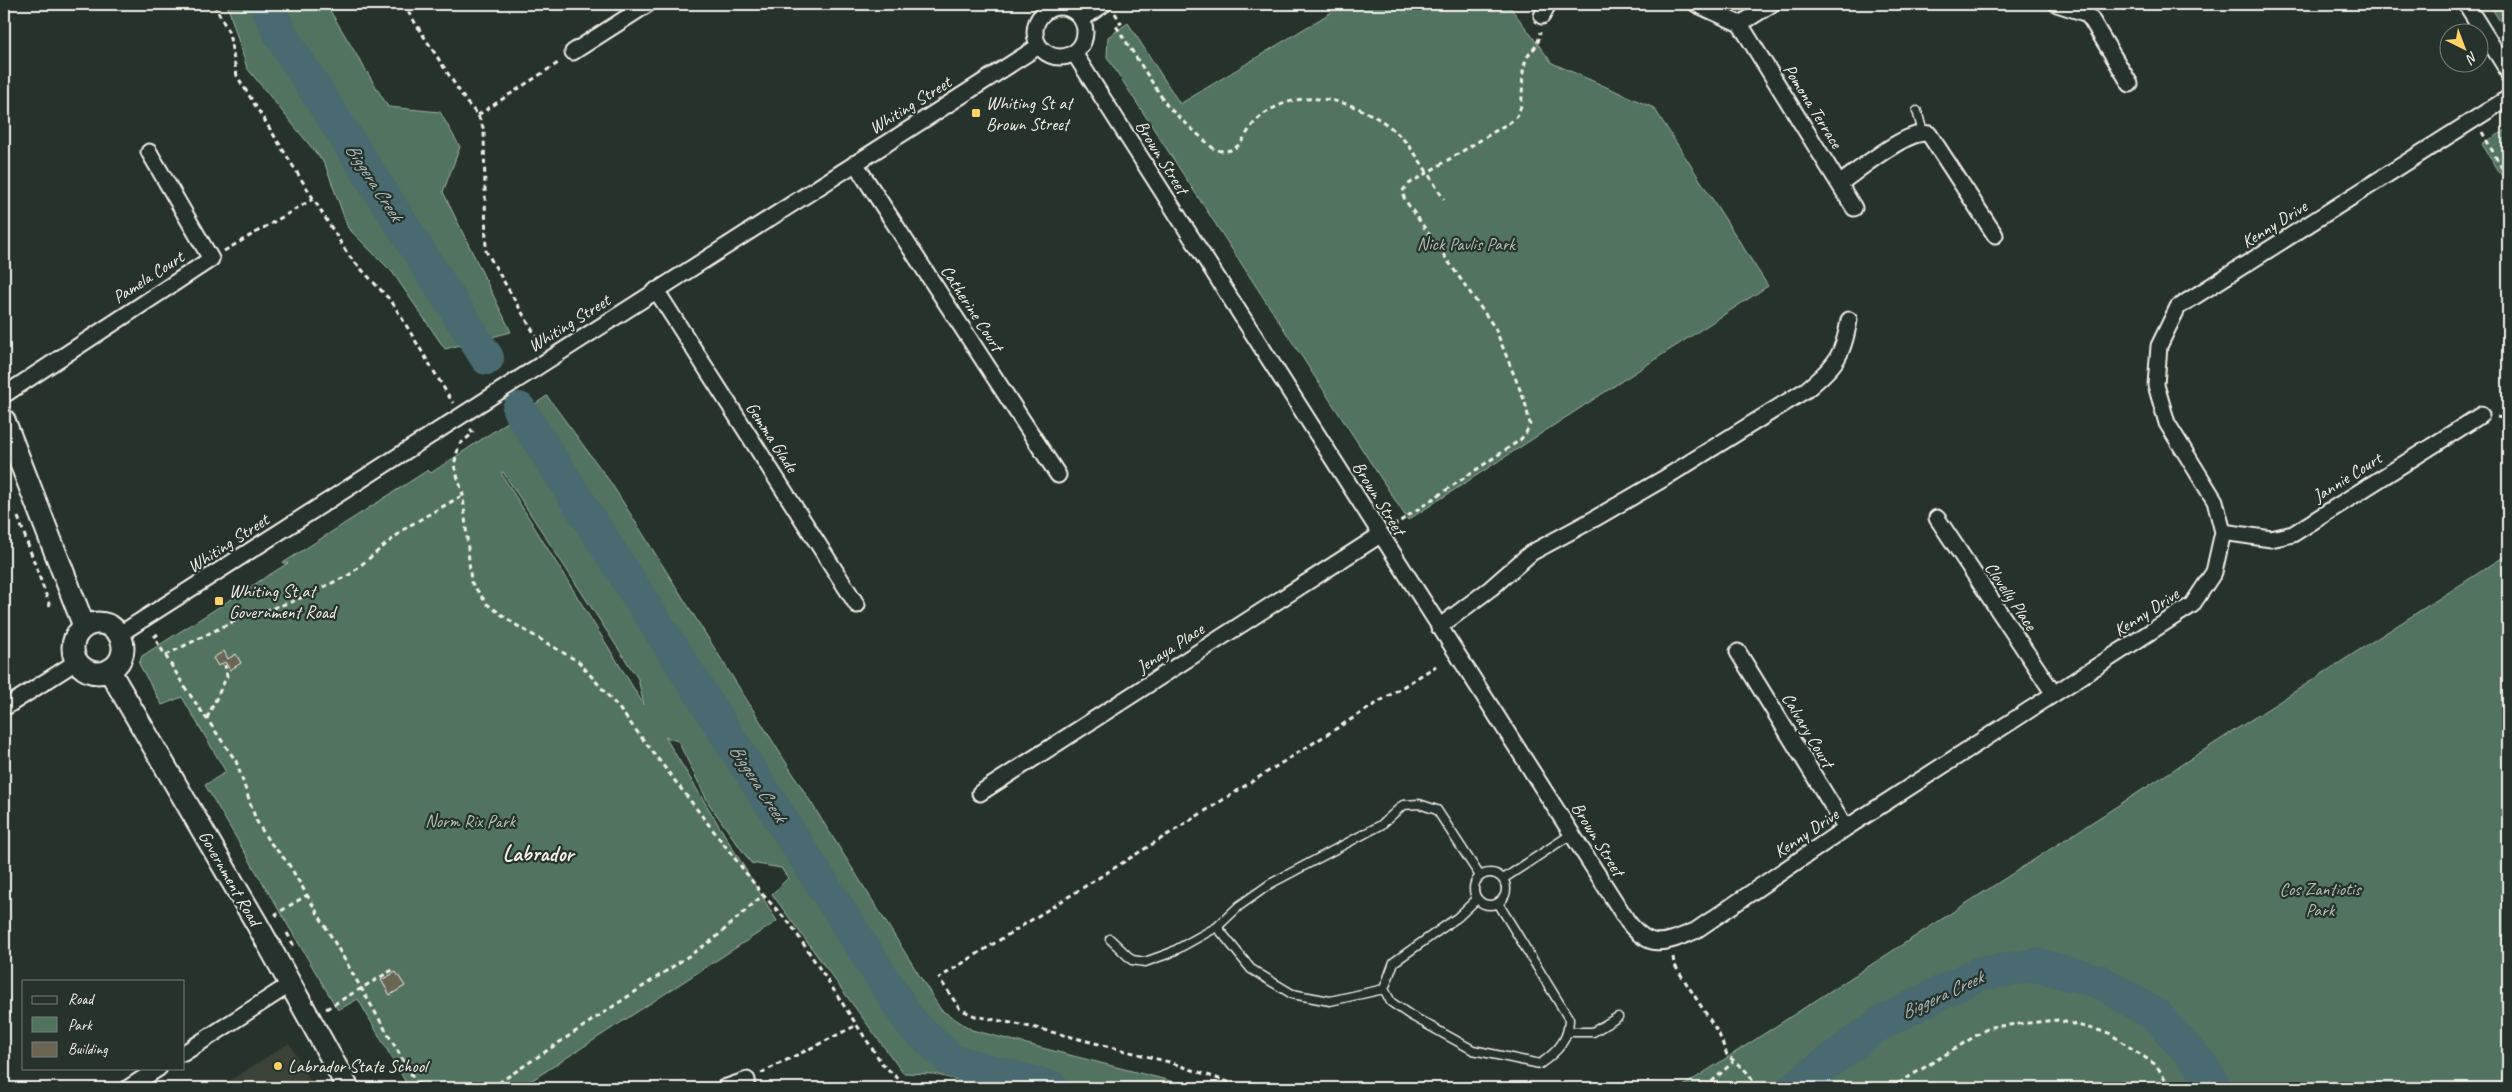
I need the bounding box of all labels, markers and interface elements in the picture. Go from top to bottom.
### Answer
north arrow [2440,22,2490,72]
text: N [2462,48,2481,68]
street label: Pomona Terrace [1778,60,1848,153]
street label: Whiting Street [865,70,957,139]
place label: Whiting St at Brown Street [986,92,1075,135]
marker: Whiting St at Brown Street [970,107,982,119]
street label: Brown Street [1131,116,1195,201]
water label: Biggera Creek [340,139,410,228]
street label: Kenny Drive [2237,195,2312,253]
park label: Nick Pavlis Park [1417,233,1516,255]
street label: Pamela Court [108,245,189,308]
street label: Catherine Court [936,261,1010,358]
street label: Whiting Street [524,288,616,357]
street label: Gemma Glade [741,398,804,477]
street label: Jannie Court [2308,446,2387,507]
street label: Brown Street [1348,457,1412,542]
street label: Whiting Street [183,508,274,577]
street label: Clovelly Place [1980,558,2043,635]
place label: Whiting St at Government Road [229,580,338,623]
street label: Kenny Drive [2109,582,2184,641]
marker: Whiting St at Government Road [213,595,225,607]
street label: Jenaya Place [1131,617,1209,678]
street label: Calvary Court [1777,689,1840,774]
water label: Biggera Creek [724,740,794,829]
street label: Brown Street [1567,798,1631,883]
street label: Kenny Drive [1770,803,1843,863]
park label: Norm Rix Park [425,810,516,832]
street label: Government Road [194,827,268,932]
district label: Labrador [503,840,576,868]
park label: Cos Zantiotis Park [2279,878,2362,921]
water label: Biggera Creek [1897,964,1990,1024]
legend [22,980,185,1070]
text: Road [68,990,95,1009]
text: Park [68,1016,93,1035]
text: Building [68,1040,108,1059]
place label: Labrador State School [288,1055,430,1077]
marker: Labrador State School [272,1060,284,1072]

